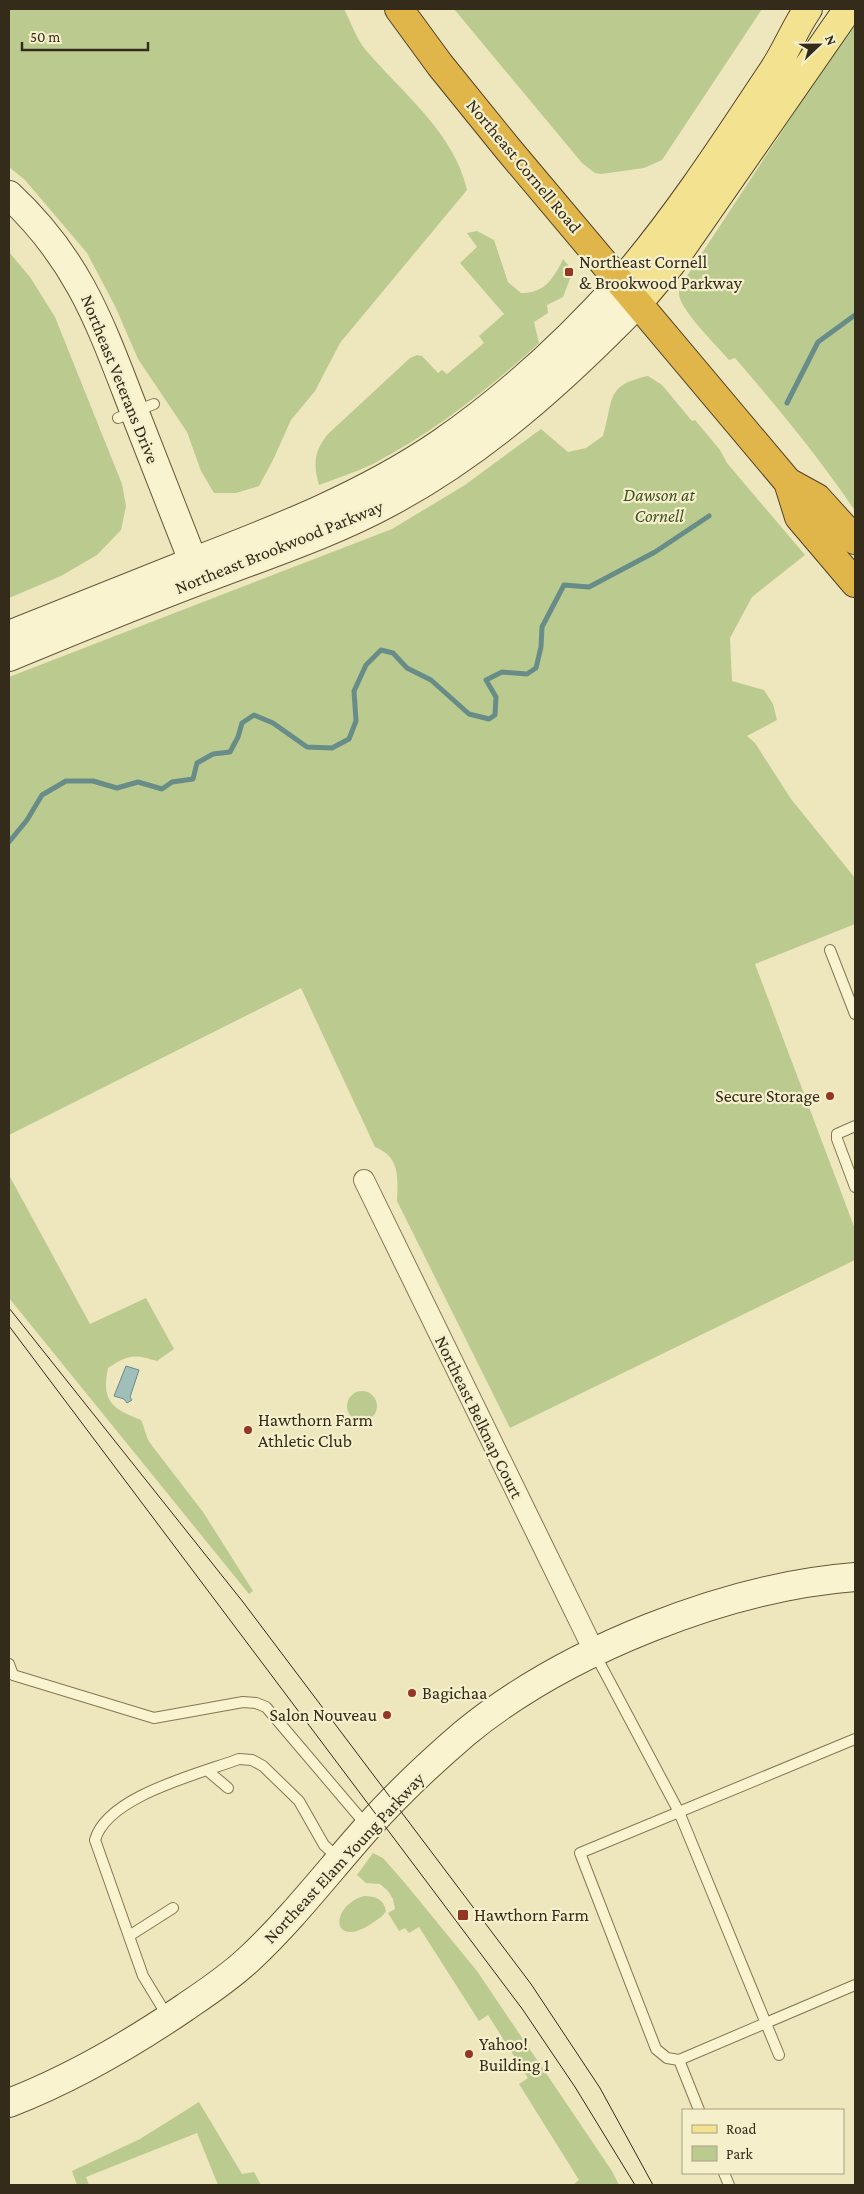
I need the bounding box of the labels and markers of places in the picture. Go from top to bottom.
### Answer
place label: Northeast Cornell & Brookwood Parkway [579,252,743,293]
marker: Northeast Cornell & Brookwood Parkway [563,266,575,278]
place label: Secure Storage [715,1086,820,1106]
marker: Secure Storage [824,1090,836,1102]
place label: Hawthorn Farm Athletic Club [258,1410,374,1451]
marker: Hawthorn Farm Athletic Club [242,1424,254,1436]
place label: Bagichaa [422,1683,487,1703]
marker: Bagichaa [406,1687,418,1699]
place label: Salon Nouveau [269,1705,377,1725]
marker: Salon Nouveau [381,1709,393,1721]
place label: Hawthorn Farm [474,1905,590,1925]
marker: Hawthorn Farm [456,1908,470,1922]
place label: Yahoo! Building 1 [479,2034,550,2075]
marker: Yahoo! Building 1 [463,2048,475,2060]

